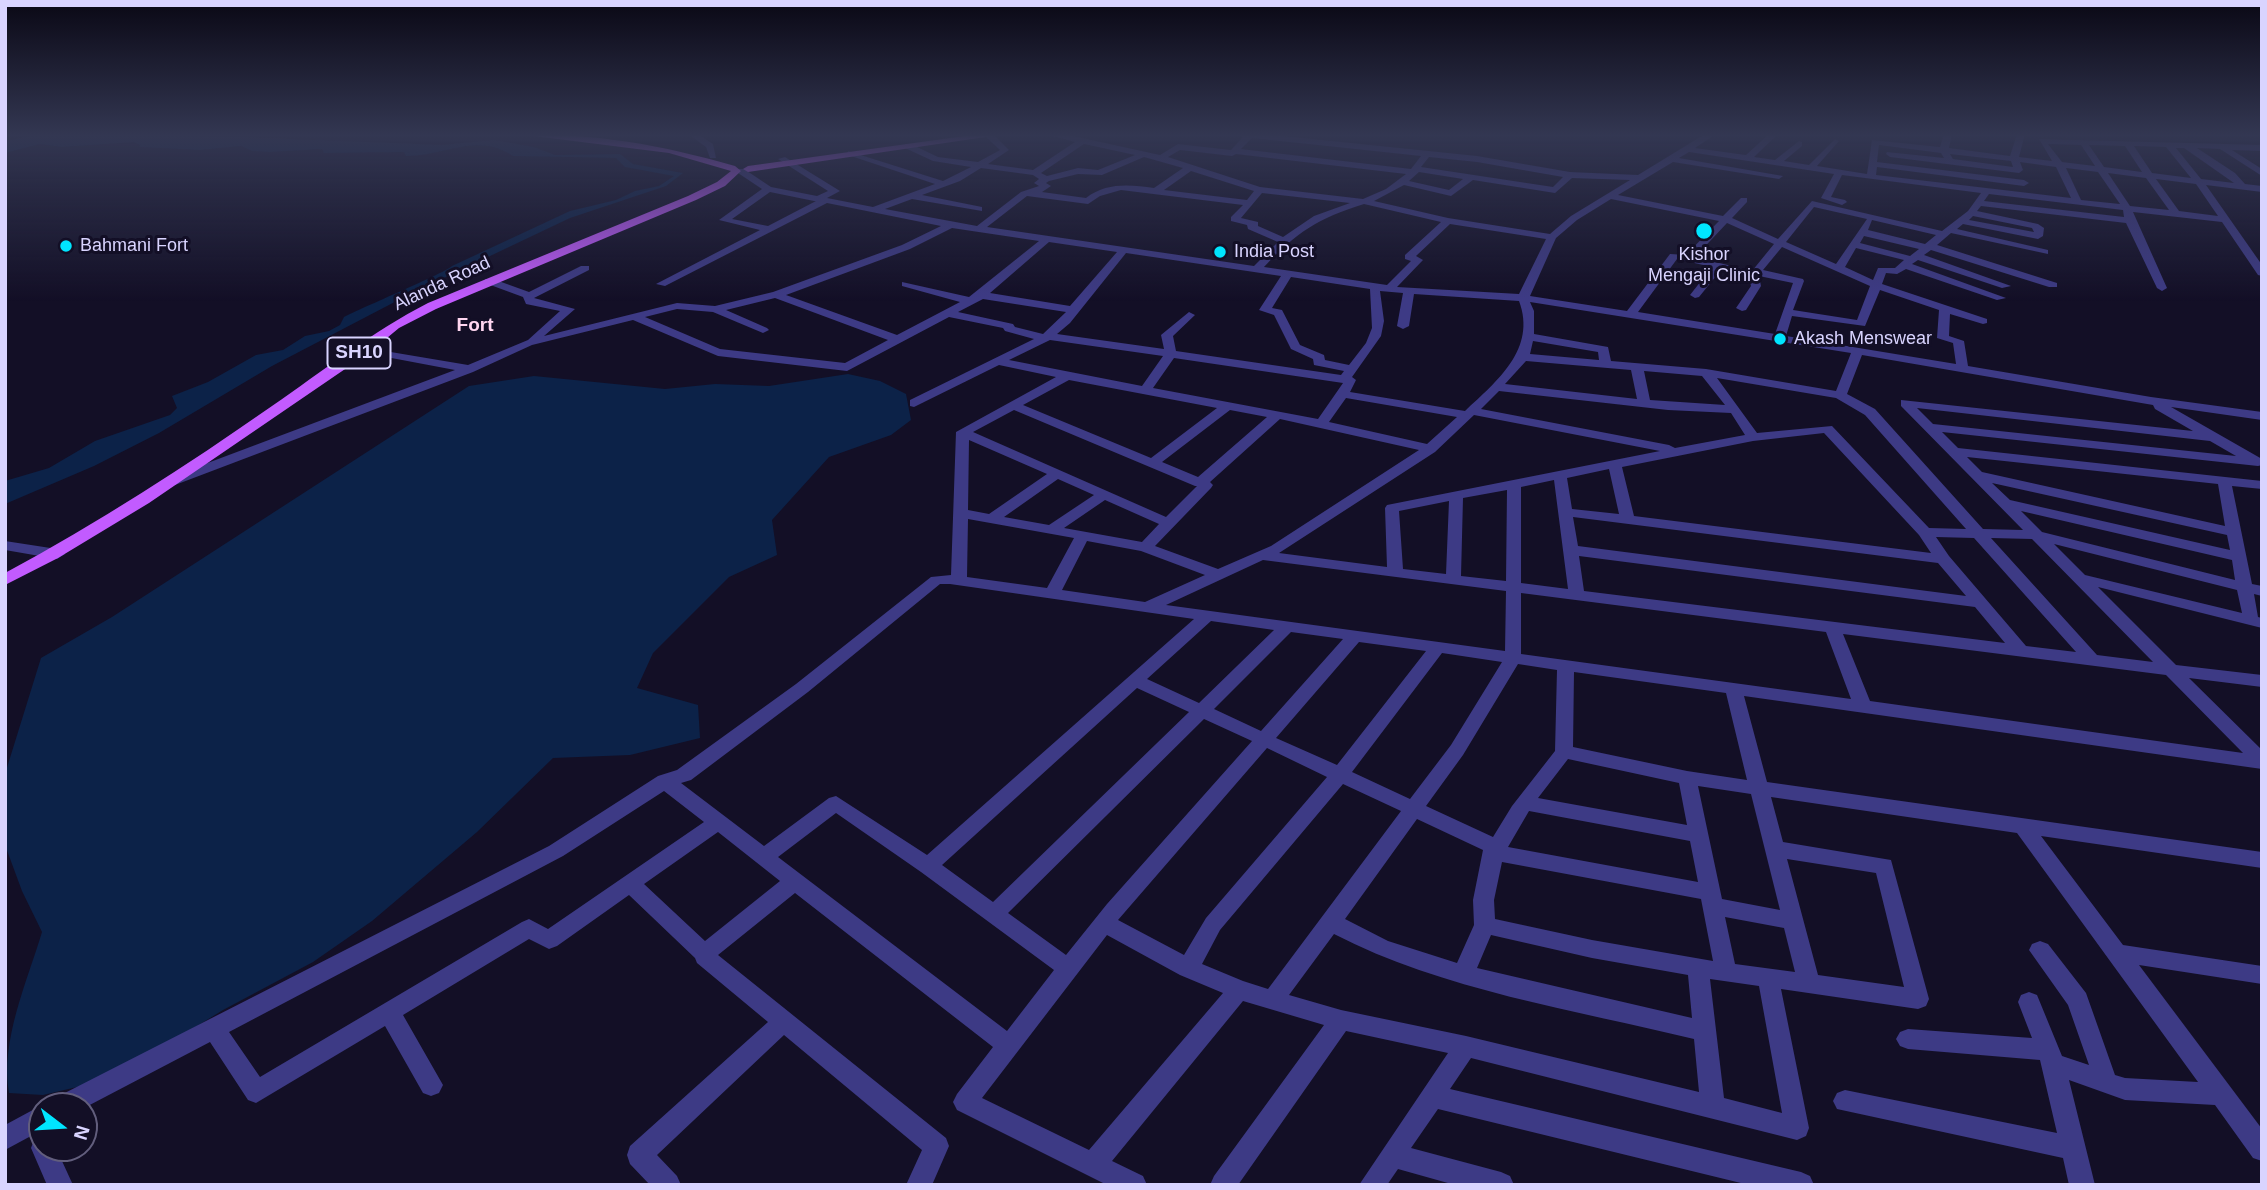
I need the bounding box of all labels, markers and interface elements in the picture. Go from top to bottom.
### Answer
marker: Kishor Mengaji Clinic [1694,221,1714,241]
place label: Bahmani Fort [80,235,188,257]
marker: Bahmani Fort [58,238,74,254]
place label: India Post [1234,241,1314,263]
marker: India Post [1212,244,1228,260]
place label: Kishor Mengaji Clinic [1648,244,1760,286]
street label: Alanda Road [390,252,494,316]
district label: Fort [457,315,493,337]
place label: Akash Menswear [1794,328,1932,350]
marker: Akash Menswear [1772,331,1788,347]
road number: SH10 [328,338,390,368]
north arrow [28,1092,98,1162]
text: N [70,1123,94,1142]

